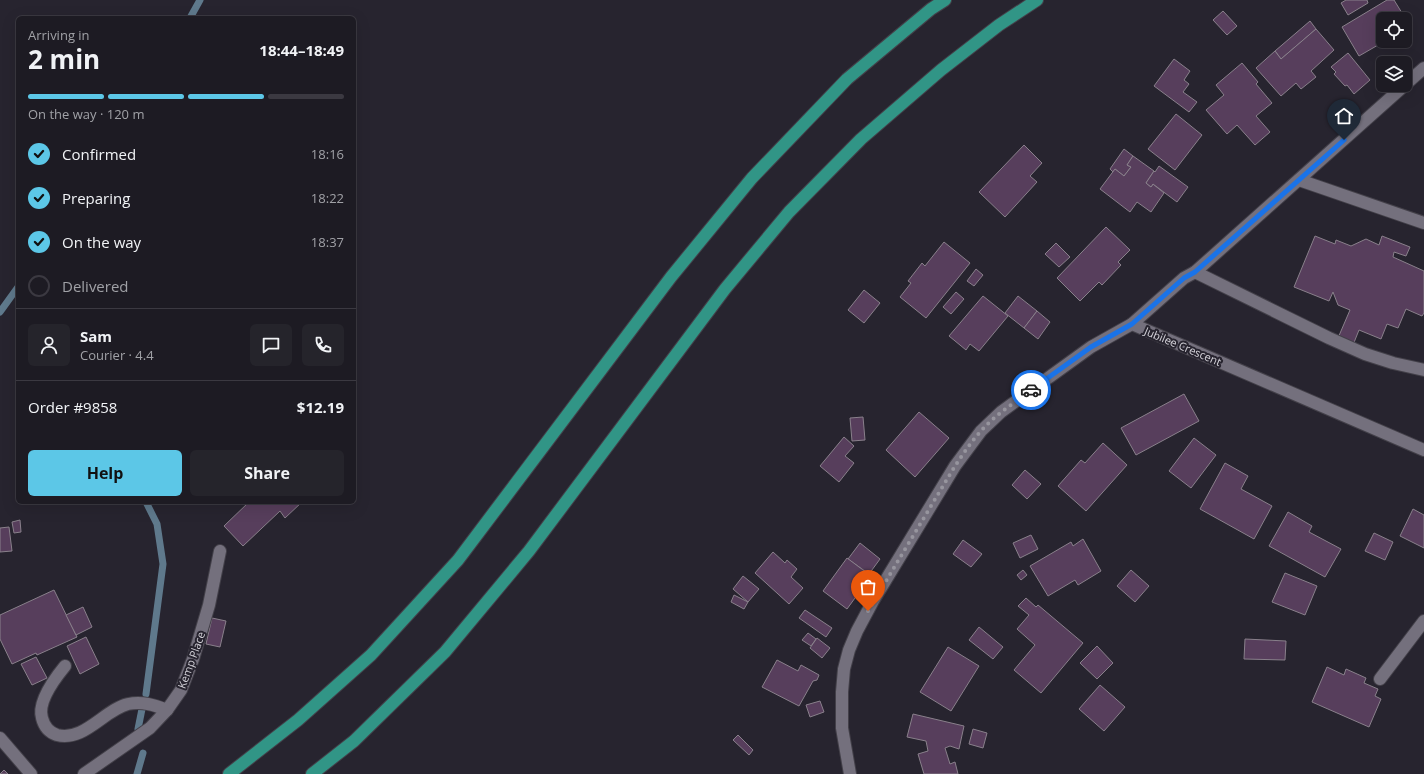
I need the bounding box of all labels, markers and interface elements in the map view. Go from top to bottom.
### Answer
map controls [1376,12,1412,92]
button: locate [1376,12,1412,48]
text: Arriving in [28,26,90,44]
text: 18:44–18:49 [259,40,344,60]
text: 2 min [28,41,100,77]
button: layers [1376,56,1412,92]
pin [1327,99,1361,140]
text: On the way · 120 m [28,105,144,123]
icon: home [1333,105,1355,127]
icon: check [28,143,50,165]
text: Confirmed [62,144,136,164]
text: 18:16 [311,145,344,163]
icon: check [28,187,50,209]
text: Preparing [62,188,130,208]
text: 18:22 [311,189,344,207]
icon: check [28,231,50,253]
text: On the way [62,232,141,252]
text: 18:37 [311,233,344,251]
text: Delivered [62,276,129,296]
street label: Jubilee Crescent [1141,323,1224,369]
button: person [28,324,70,366]
button: chat [250,324,292,366]
button: phone [302,324,344,366]
text: Sam [80,326,112,346]
text: Courier · 4.4 [80,346,154,364]
courier [1011,370,1051,410]
icon: car [1020,379,1042,401]
text: Order #9858 [28,397,117,417]
text: $12.19 [297,397,344,417]
button: Help [28,450,182,496]
button: Share [190,450,344,496]
pin [851,570,885,611]
icon: bag [857,576,879,598]
street label: Kemp Place [174,629,208,691]

